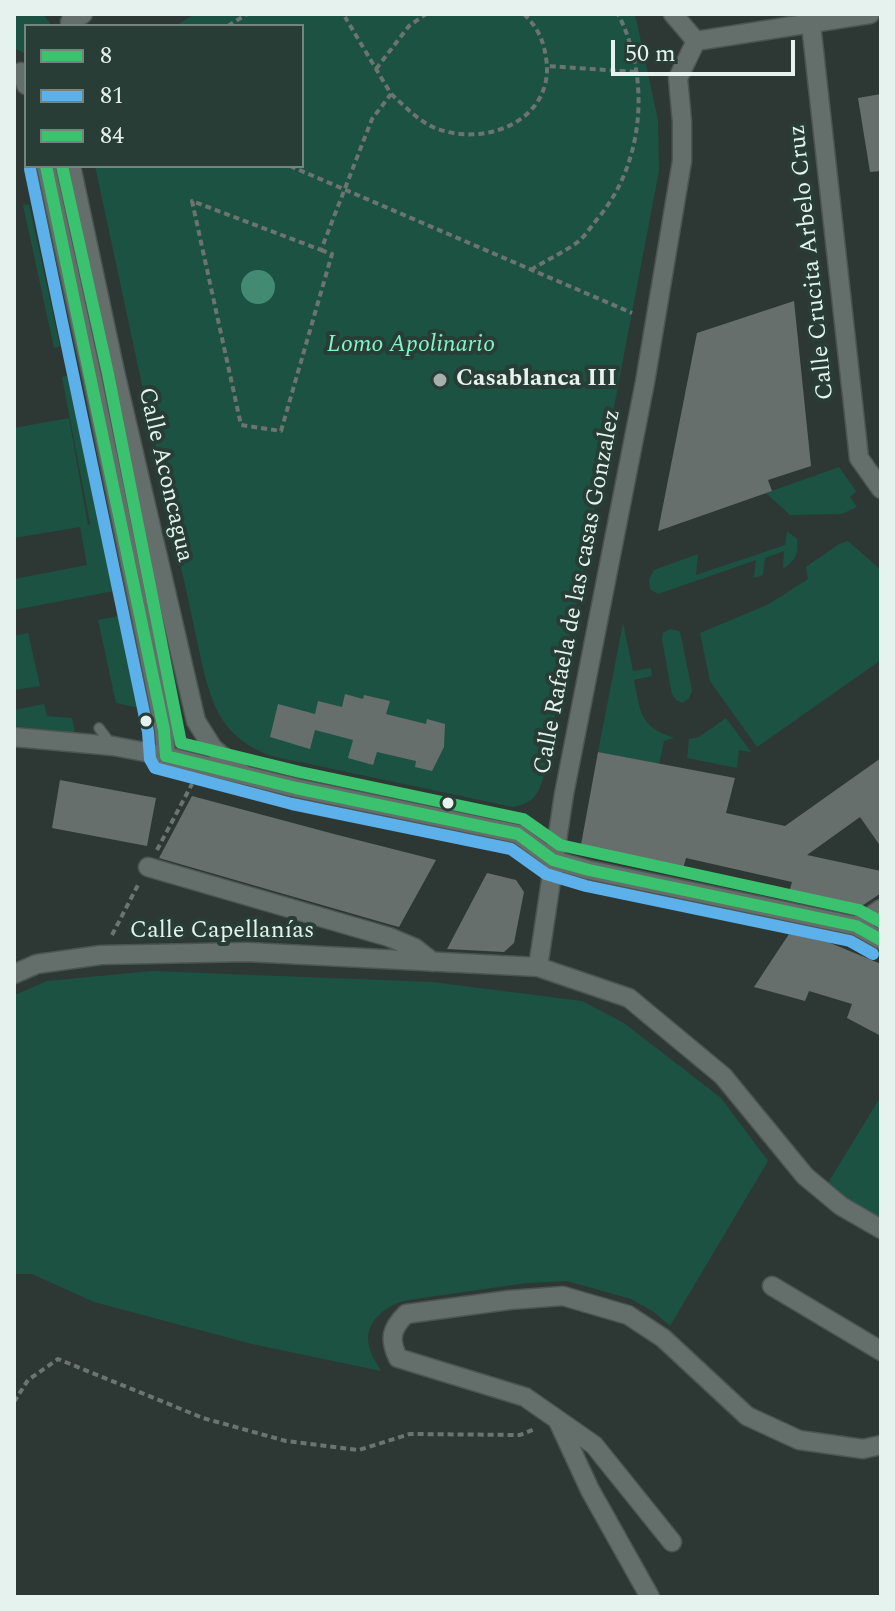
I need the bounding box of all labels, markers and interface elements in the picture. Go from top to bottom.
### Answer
legend [24,24,304,168]
scale bar [615,24,799,74]
text: 50 m [625,36,676,72]
text: 8 [100,38,112,74]
text: 81 [100,78,124,114]
text: 84 [100,118,124,154]
street label: Calle Crucita Arbelo Cruz [784,123,842,401]
park label: Lomo Apolinario [327,332,495,360]
place label: Casablanca III [456,366,617,394]
marker: Casablanca III [431,371,449,389]
street label: Calle Aconcagua [130,385,198,565]
street label: Calle Rafaela de las casas Gonzalez [529,407,629,777]
unlabelled marker [138,713,154,729]
unlabelled marker [440,795,456,811]
street label: Calle Capellanías [130,918,314,946]

